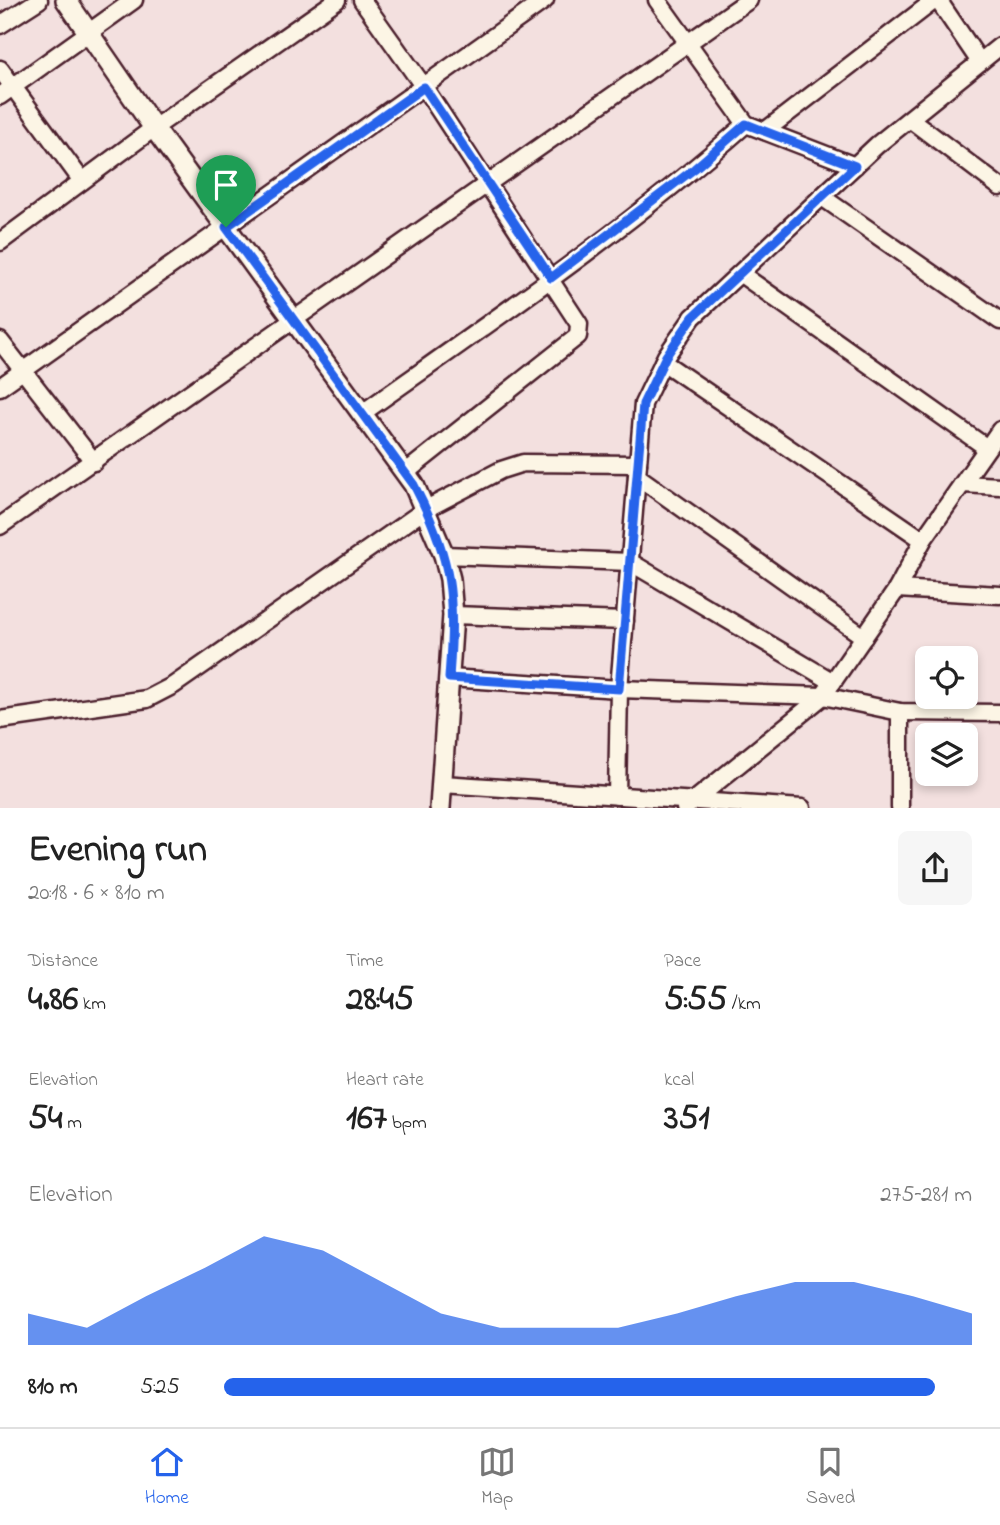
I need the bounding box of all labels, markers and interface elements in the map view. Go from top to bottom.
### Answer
pin [196,155,256,227]
icon: arrive [207,166,245,204]
map controls [915,646,978,786]
button: locate [915,646,978,709]
button: layers [915,723,978,786]
text: Evening run [28,823,207,879]
button: share [898,831,972,905]
text: 20:18 · 6 × 810 m [28,877,165,910]
text: Distance [28,948,98,975]
text: Time [346,948,384,975]
text: Pace [664,948,701,975]
text: 4.86 [28,975,78,1026]
text: 28:45 [346,975,414,1026]
text: 5:55 [664,975,727,1026]
text: km [78,991,106,1018]
text: /km [727,991,761,1018]
text: Elevation [28,1067,98,1094]
text: Heart rate [346,1067,424,1094]
text: kcal [664,1067,694,1094]
text: 54 [28,1094,62,1145]
text: 167 [346,1094,387,1145]
text: 351 [664,1094,710,1145]
text: m [62,1110,82,1137]
text: bpm [387,1110,427,1137]
text: Elevation [28,1179,113,1212]
text: 275–281 m [880,1179,972,1212]
text: 810 m [28,1371,77,1404]
text: 5:25 [140,1371,180,1404]
tab: Home [145,1443,189,1512]
tab: Map [478,1443,516,1512]
tab: Saved [806,1443,855,1512]

